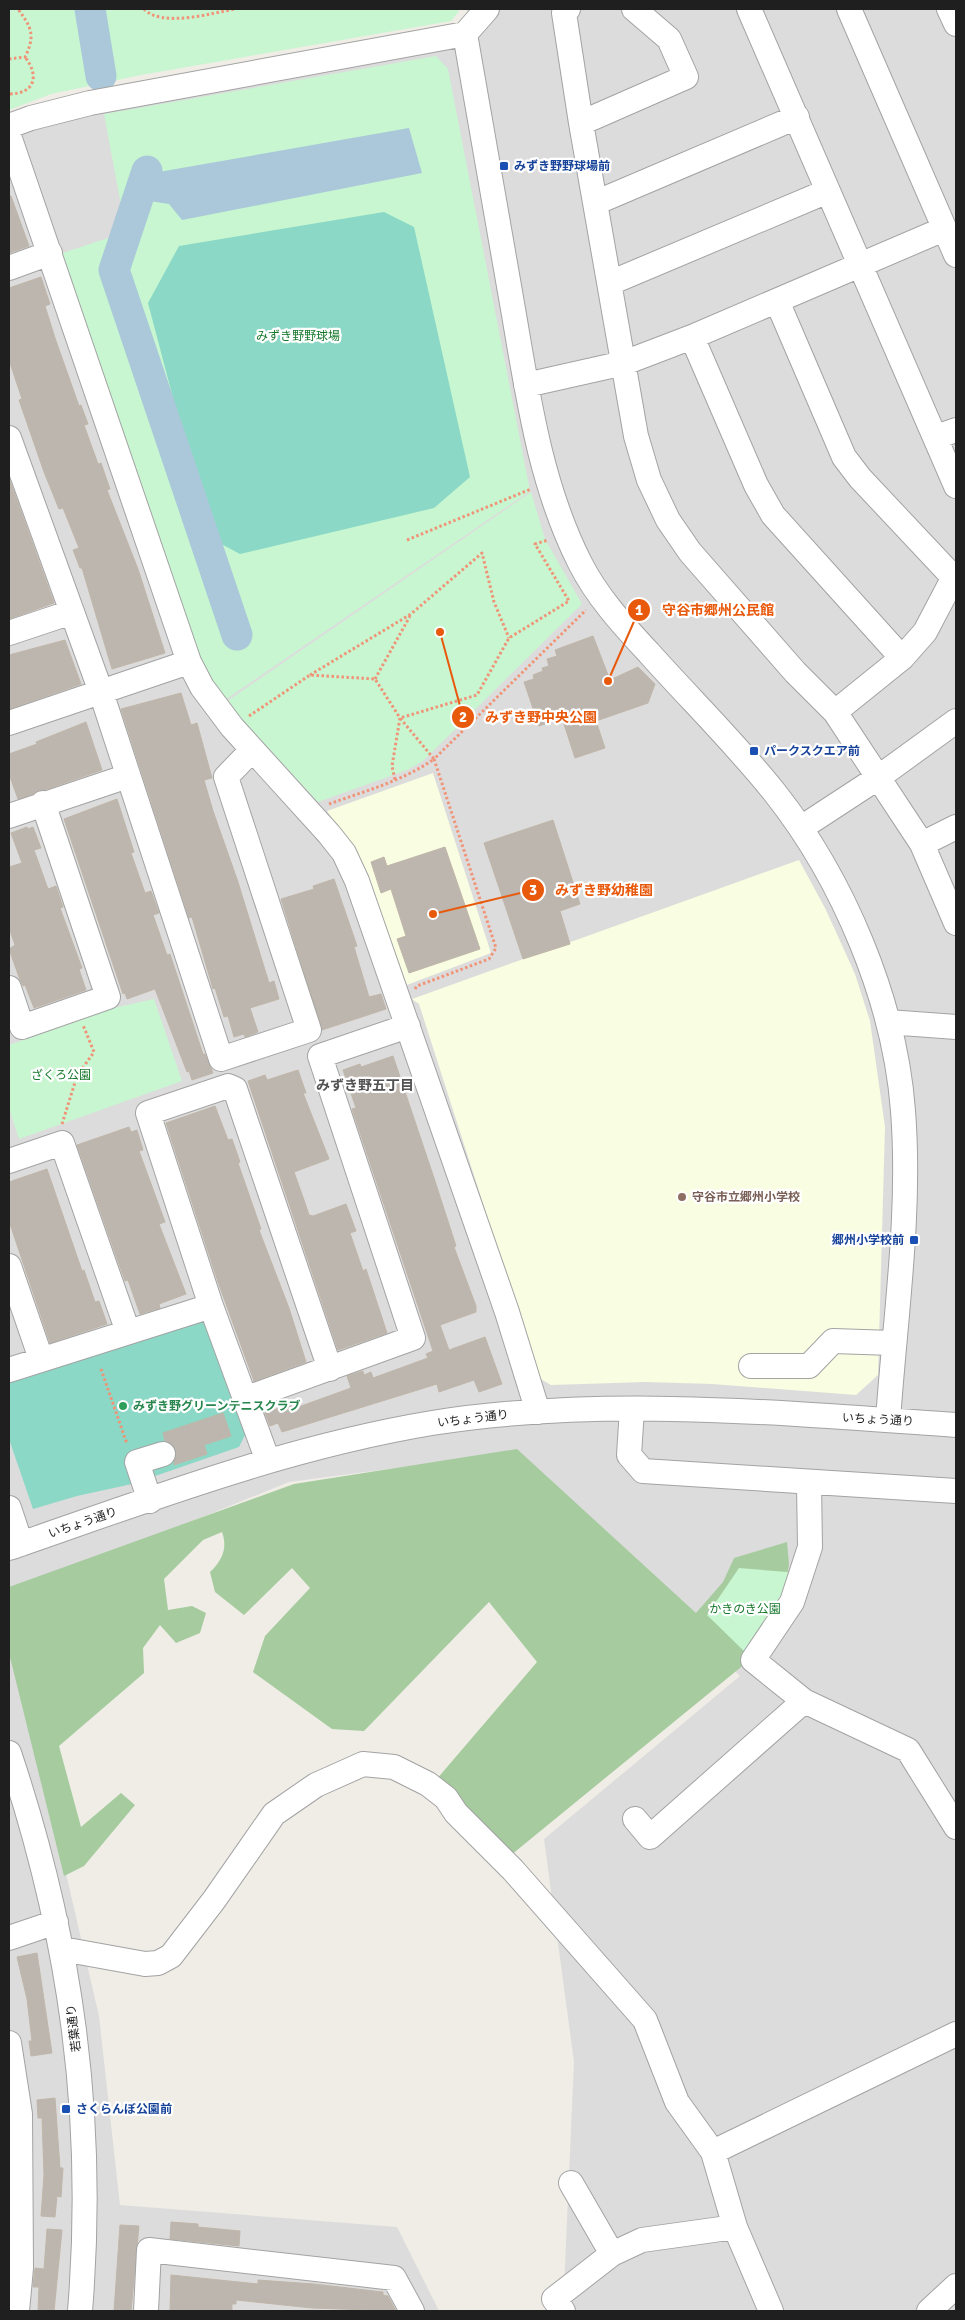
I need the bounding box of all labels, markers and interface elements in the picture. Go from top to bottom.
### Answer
place label: みずき野野球場前 [514,159,610,174]
marker: みずき野野球場前 [498,160,510,172]
park label: みずき野野球場 [256,329,340,344]
callout: 守谷市郷州公民館 [627,596,784,625]
text: 1 [635,601,643,619]
text: 守谷市郷州公民館 [662,602,774,619]
callout: みずき野中央公園 [450,702,607,731]
text: 2 [459,708,467,726]
text: みずき野中央公園 [485,709,597,726]
place label: パークスクエア前 [764,744,860,759]
marker: パークスクエア前 [748,745,760,757]
callout: みずき野幼稚園 [520,875,663,904]
text: 3 [529,881,537,899]
text: みずき野幼稚園 [555,882,653,899]
park label: ざくろ公園 [31,1068,91,1083]
district label: みずき野五丁目 [316,1077,414,1094]
place label: 守谷市立郷州小学校 [692,1190,800,1205]
marker: 守谷市立郷州小学校 [676,1191,688,1203]
place label: 郷州小学校前 [832,1233,904,1248]
marker: 郷州小学校前 [908,1234,920,1246]
place label: みずき野グリーンテニスクラブ [133,1399,300,1414]
marker: みずき野グリーンテニスクラブ [117,1400,129,1412]
street label: いちょう通り [436,1407,510,1431]
street label: いちょう通り [842,1411,914,1429]
street label: いちょう通り [47,1504,119,1542]
park label: かきのき公園 [709,1602,781,1617]
street label: 若葉通り [64,2003,84,2053]
place label: さくらんぼ公園前 [76,2102,172,2117]
marker: さくらんぼ公園前 [60,2103,72,2115]

